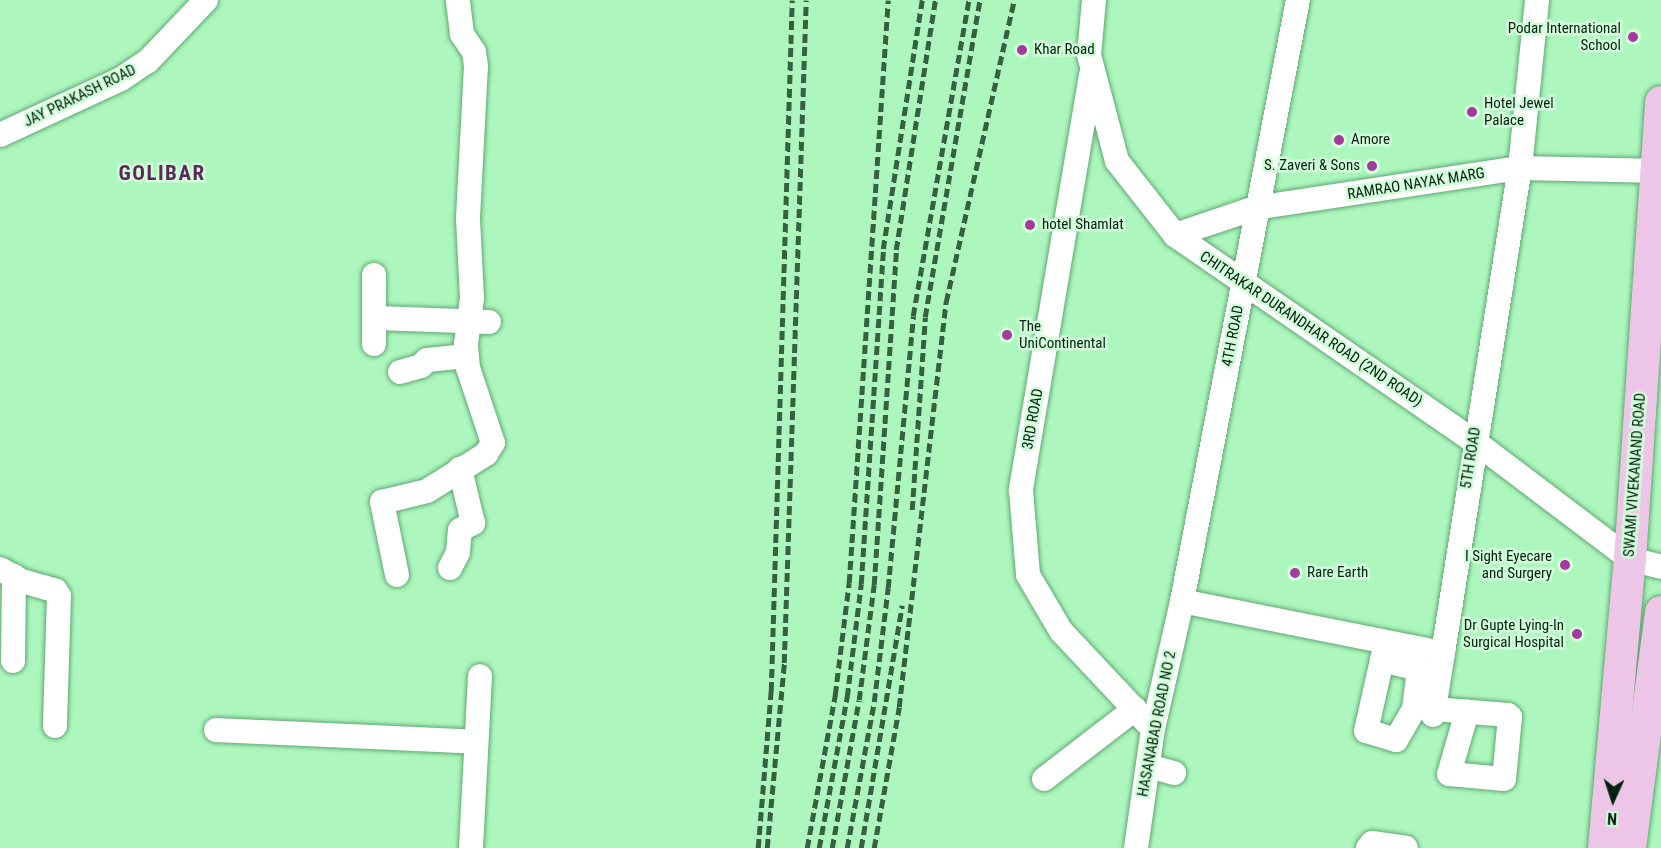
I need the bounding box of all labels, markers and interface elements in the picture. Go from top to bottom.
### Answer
place label: Podar International School [1508,19,1621,54]
marker: Podar International School [1626,30,1640,44]
place label: Khar Road [1034,41,1095,59]
marker: Khar Road [1015,43,1029,57]
street label: JAY PRAKASH ROAD [21,61,139,131]
place label: Hotel Jewel Palace [1484,94,1554,129]
marker: Hotel Jewel Palace [1465,105,1479,119]
place label: Amore [1351,131,1390,149]
marker: Amore [1332,133,1346,147]
place label: S. Zaveri & Sons [1264,157,1360,175]
marker: S. Zaveri & Sons [1365,159,1379,173]
district label: GOLIBAR [118,160,206,186]
street label: RAMRAO NAYAK MARG [1346,164,1486,204]
place label: hotel Shamlat [1042,216,1124,234]
marker: hotel Shamlat [1023,218,1037,232]
street label: CHITRAKAR DURANDHAR ROAD (2ND ROAD) [1196,248,1426,410]
street label: 4TH ROAD [1218,304,1248,368]
place label: The UniContinental [1019,317,1106,352]
marker: The UniContinental [1000,328,1014,342]
street label: 3RD ROAD [1019,387,1047,451]
street label: SWAMI VIVEKANAND ROAD [1620,392,1650,558]
street label: 5TH ROAD [1457,426,1485,490]
place label: I Sight Eyecare and Surgery [1465,547,1552,582]
marker: I Sight Eyecare and Surgery [1556,556,1574,574]
place label: Rare Earth [1307,564,1368,582]
marker: Rare Earth [1288,566,1302,580]
place label: Dr Gupte Lying-In Surgical Hospital [1463,616,1564,651]
marker: Dr Gupte Lying-In Surgical Hospital [1568,625,1586,643]
street label: HASANABAD ROAD NO 2 [1134,650,1180,798]
north arrow [1583,770,1643,830]
text: N [1607,809,1617,828]

